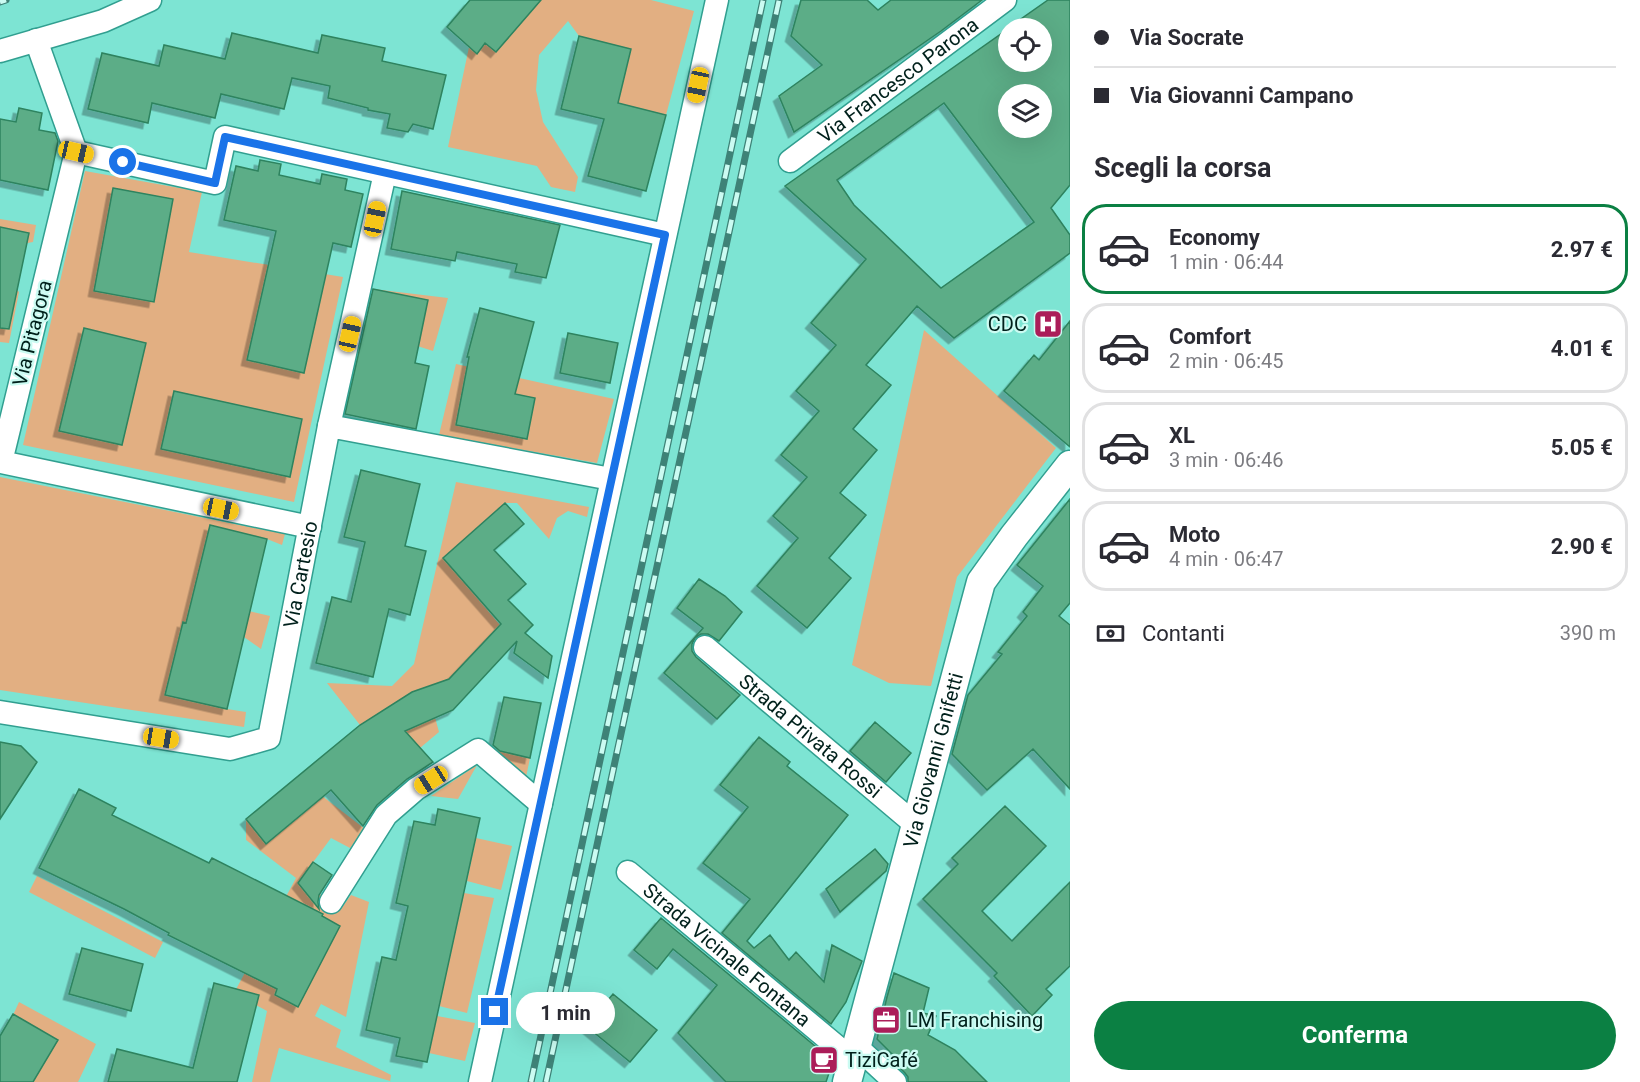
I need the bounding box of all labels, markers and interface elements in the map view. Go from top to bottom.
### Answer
street label: Via Francesco Parona [813,12,983,148]
map controls [998,18,1052,138]
button: locate [998,18,1052,72]
text: Via Socrate [1130,25,1244,50]
car [685,66,711,104]
text: Via Giovanni Campano [1130,83,1353,108]
button: layers [998,84,1052,138]
car [56,139,96,165]
route start [109,148,136,175]
text: Scegli la corsa [1094,152,1272,184]
car [362,200,388,238]
icon: car [1097,222,1151,276]
text: Economy [1169,225,1260,250]
text: 2.97 € [1551,237,1613,262]
text: 1 min · 06:44 [1169,250,1284,274]
street label: Via Pitagora [7,278,57,388]
hospital icon: CDC [1032,308,1064,340]
place label: CDC [988,312,1027,336]
car [337,314,363,354]
icon: car [1097,321,1151,375]
text: Comfort [1169,324,1251,349]
text: 4.01 € [1551,336,1613,361]
text: 2 min · 06:45 [1169,349,1284,373]
icon: car [1097,420,1151,474]
text: XL [1169,423,1195,448]
text: 5.05 € [1551,435,1613,460]
text: 3 min · 06:46 [1169,448,1284,472]
car [202,496,240,522]
street label: Via Cartesio [278,519,322,630]
icon: car [1097,519,1151,573]
text: Moto [1169,522,1220,547]
text: 2.90 € [1551,534,1613,559]
text: 4 min · 06:47 [1169,547,1284,571]
icon: cash [1094,617,1127,650]
text: Contanti [1142,621,1225,646]
text: 390 m [1560,621,1616,645]
street label: Strada Privata Rossi [734,669,887,803]
street label: Via Giovanni Gnifetti [898,670,968,851]
car [142,726,180,750]
car [411,763,451,797]
street label: Strada Vicinale Fontana [638,878,816,1032]
callout: 1 min [516,991,615,1033]
route end [481,998,508,1025]
text: 1 min [540,1001,591,1025]
button: Conferma [1094,1001,1616,1070]
office icon: LM Franchising [870,1004,902,1036]
place label: LM Franchising [907,1008,1043,1032]
cafe icon: TiziCafé [808,1044,840,1076]
place label: TiziCafé [845,1048,918,1072]

